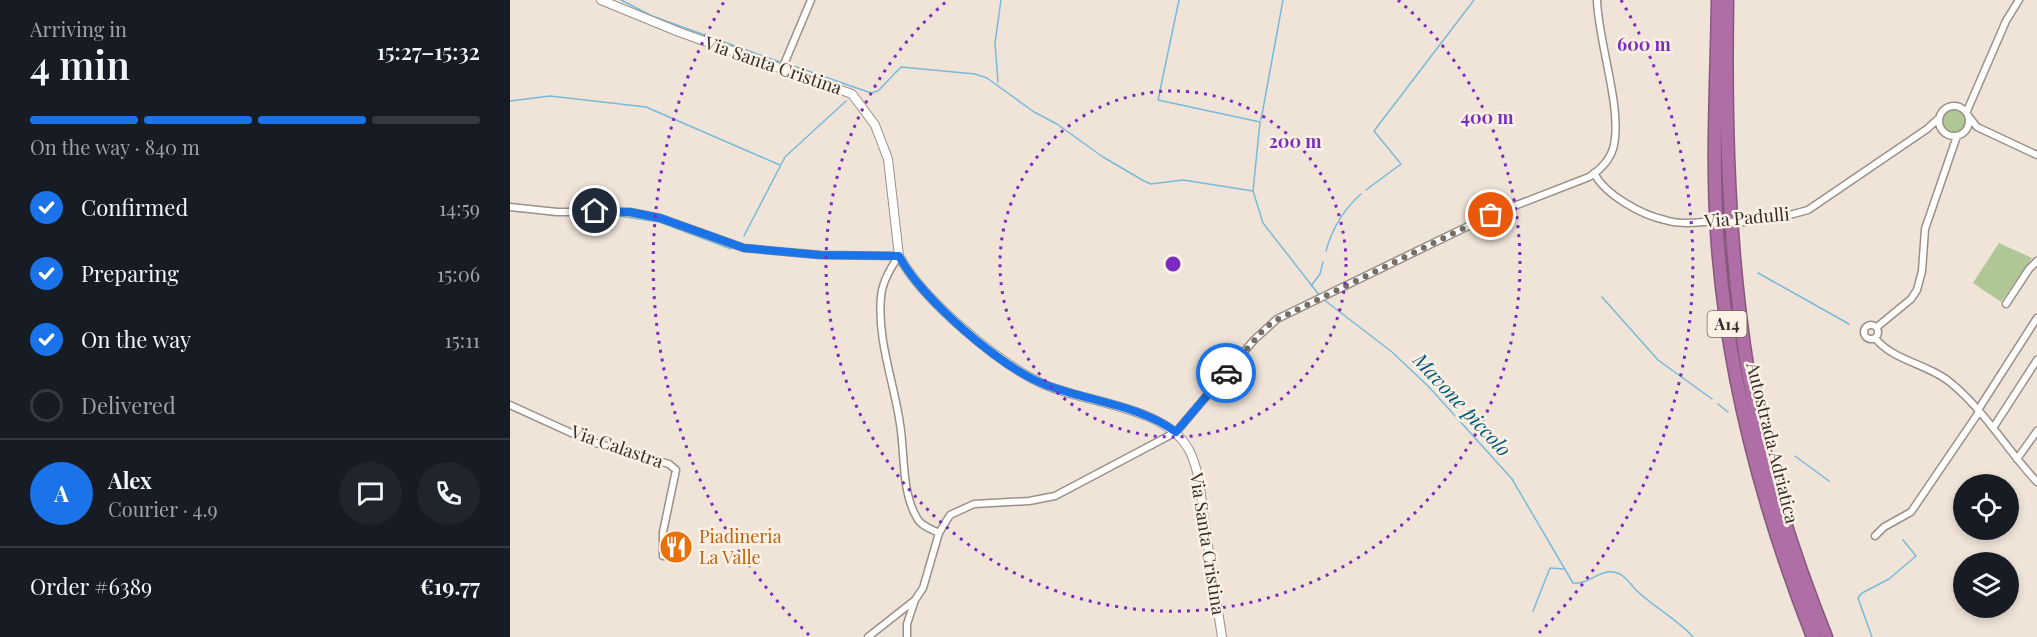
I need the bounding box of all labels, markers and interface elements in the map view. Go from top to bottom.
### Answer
text: Arriving in [30,15,127,42]
street label: Via Santa Cristina [701,30,845,100]
text: 600 m [1617,32,1672,56]
text: 15:27–15:32 [377,36,480,66]
text: 4 min [30,38,130,90]
text: 400 m [1460,105,1514,129]
text: 200 m [1268,129,1322,153]
text: On the way · 840 m [30,133,200,160]
pin [569,185,620,236]
pin [1465,189,1516,240]
icon: check [30,191,63,224]
text: Confirmed [81,192,188,222]
text: 14:59 [439,194,480,221]
icon: home [578,194,611,227]
icon: bag [1474,198,1507,231]
street label: Via Padulli [1702,201,1790,233]
centre of rings [1163,254,1183,274]
icon: check [30,257,63,290]
text: Preparing [81,258,179,288]
text: 15:06 [437,260,480,287]
road number: A14 [1708,311,1746,337]
icon: check [30,323,63,356]
text: On the way [81,324,191,354]
text: 15:11 [444,326,480,353]
courier [1196,343,1256,403]
water label: Mavone piccolo [1407,346,1518,462]
icon: car [1210,357,1243,390]
street label: Autostrada Adriatica [1741,359,1805,526]
text: Delivered [81,390,176,420]
street label: Via Calastra [567,419,667,473]
button: chat [339,462,402,525]
button: phone [417,462,480,525]
text: Alex [108,465,152,495]
street label: Via Santa Cristina [1185,470,1231,617]
map controls [1953,474,2019,618]
button: locate [1953,474,2019,540]
text: A [54,478,69,508]
text: Courier · 4.9 [108,495,218,522]
place label: Piadineria La Valle [699,524,782,569]
restaurant icon: Piadineria La Valle [658,529,694,565]
button: layers [1953,552,2019,618]
text: Order #6389 [30,571,152,601]
text: €19.77 [420,571,480,601]

